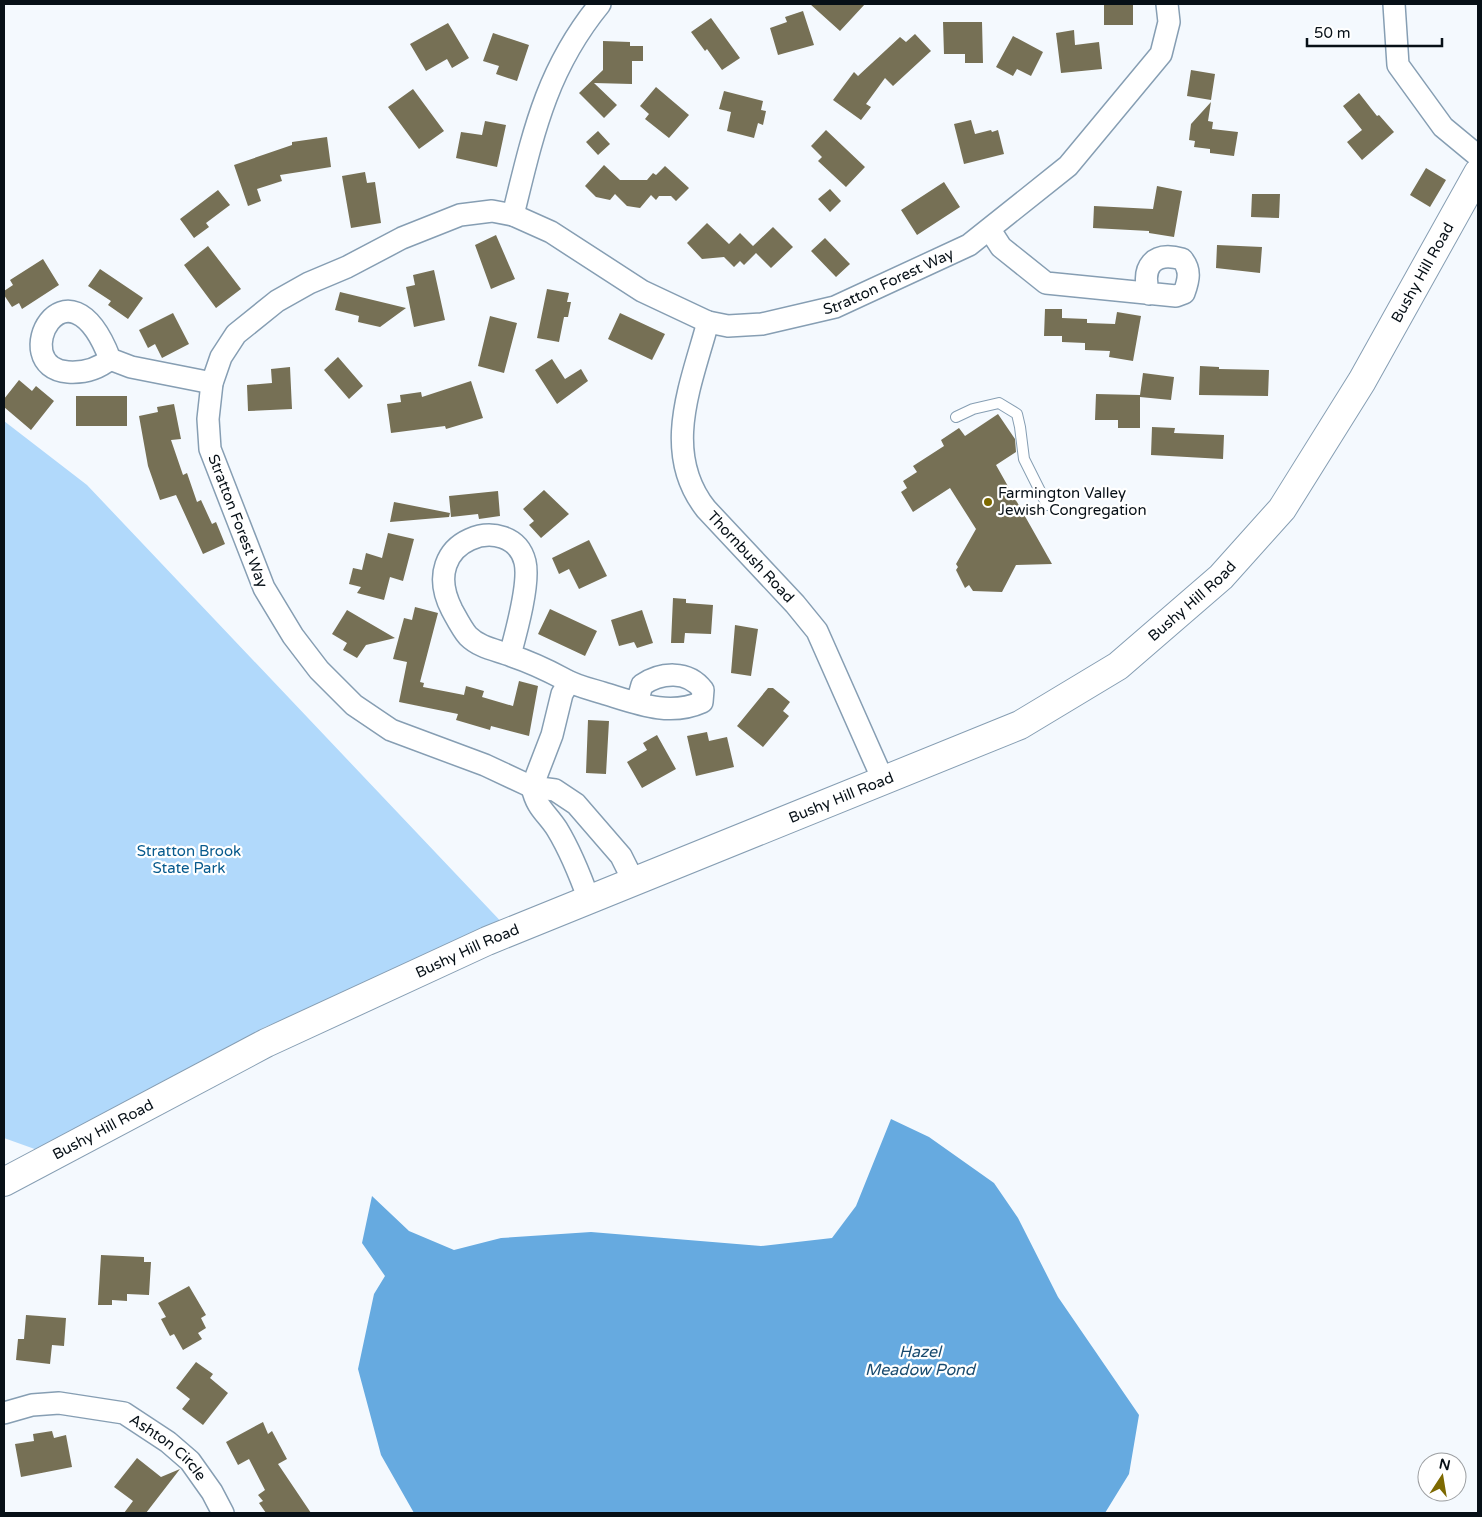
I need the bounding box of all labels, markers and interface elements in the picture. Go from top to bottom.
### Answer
scale bar [1307,15,1442,47]
text: 50 m [1314,24,1351,42]
street label: Bushy Hill Road [1387,219,1458,326]
street label: Stratton Forest Way [821,244,957,318]
street label: Stratton Forest Way [204,452,272,590]
place label: Farmington Valley Jewish Congregation [998,484,1147,519]
marker: Farmington Valley Jewish Congregation [982,496,994,508]
street label: Thornbush Road [704,507,798,606]
street label: Bushy Hill Road [1144,557,1240,645]
street label: Bushy Hill Road [786,768,896,827]
park label: Stratton Brook State Park [137,842,241,877]
street label: Bushy Hill Road [413,920,522,982]
street label: Bushy Hill Road [49,1095,156,1164]
water label: Hazel Meadow Pond [865,1342,977,1380]
street label: Ashton Circle [126,1410,210,1484]
north arrow [1417,1452,1467,1502]
text: N [1437,1455,1452,1474]

